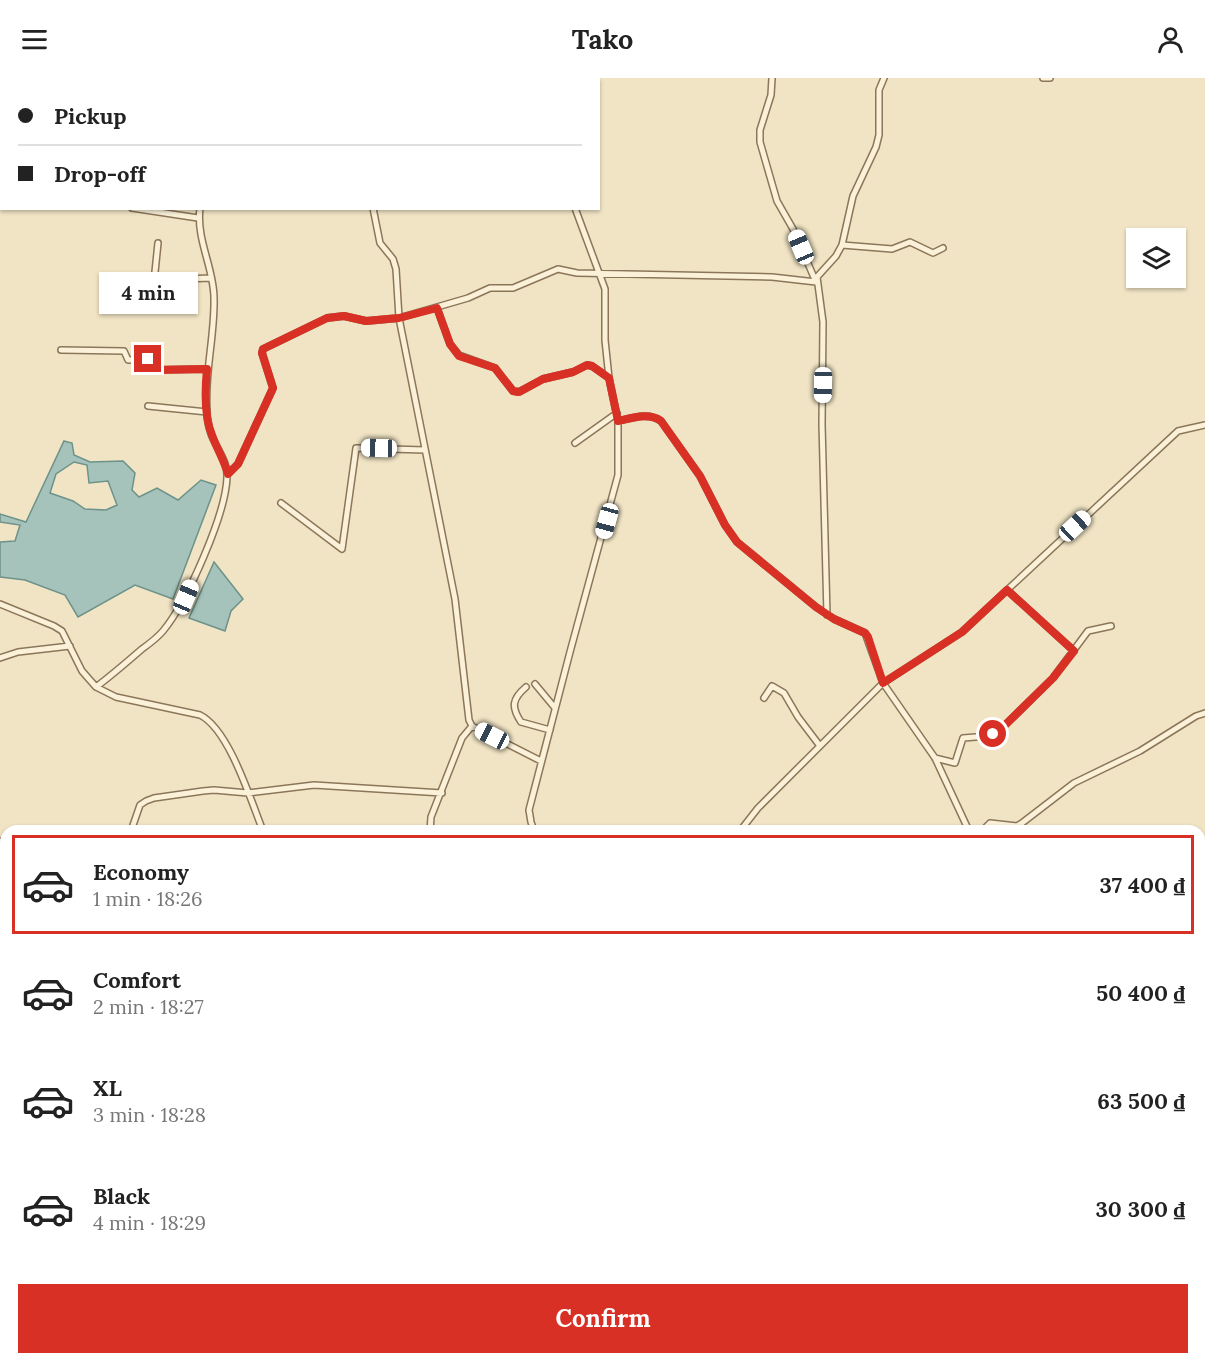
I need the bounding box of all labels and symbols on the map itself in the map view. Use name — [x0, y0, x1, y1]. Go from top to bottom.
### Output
car — [786, 227, 816, 267]
callout: 4 min — [98, 272, 198, 314]
route end — [134, 345, 161, 372]
car — [814, 367, 832, 403]
car — [361, 439, 397, 457]
car — [594, 501, 620, 541]
car — [1056, 507, 1094, 545]
car — [171, 577, 201, 617]
car — [472, 720, 512, 752]
route start — [979, 720, 1006, 747]

